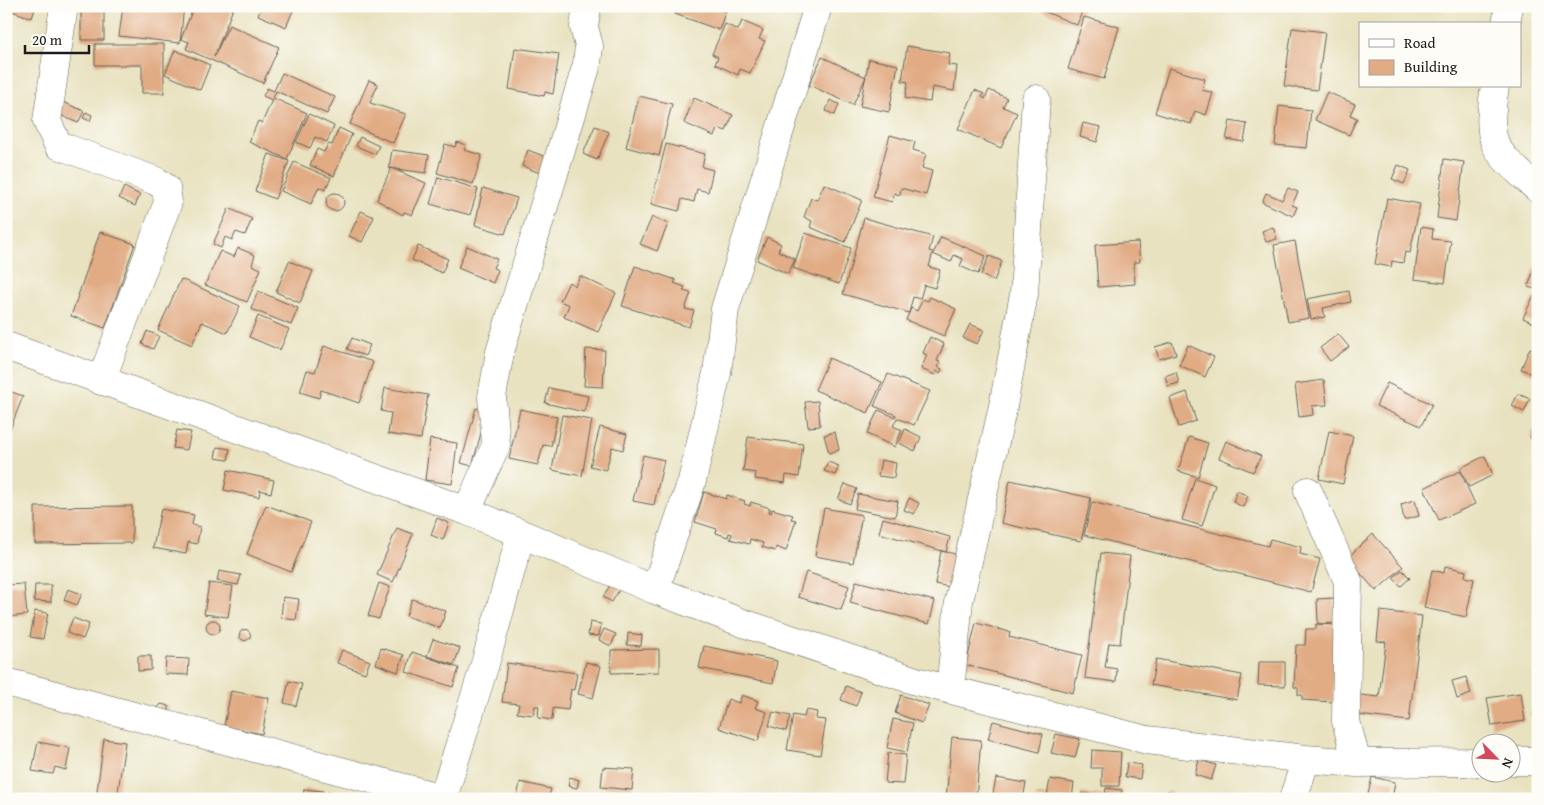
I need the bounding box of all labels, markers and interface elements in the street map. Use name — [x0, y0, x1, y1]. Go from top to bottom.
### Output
scale bar — [25, 22, 89, 54]
legend — [1359, 22, 1522, 88]
text: 20 m — [32, 29, 63, 50]
text: Road — [1404, 32, 1435, 53]
text: Building — [1404, 56, 1458, 77]
north arrow — [1472, 732, 1522, 782]
text: N — [1497, 755, 1519, 772]

